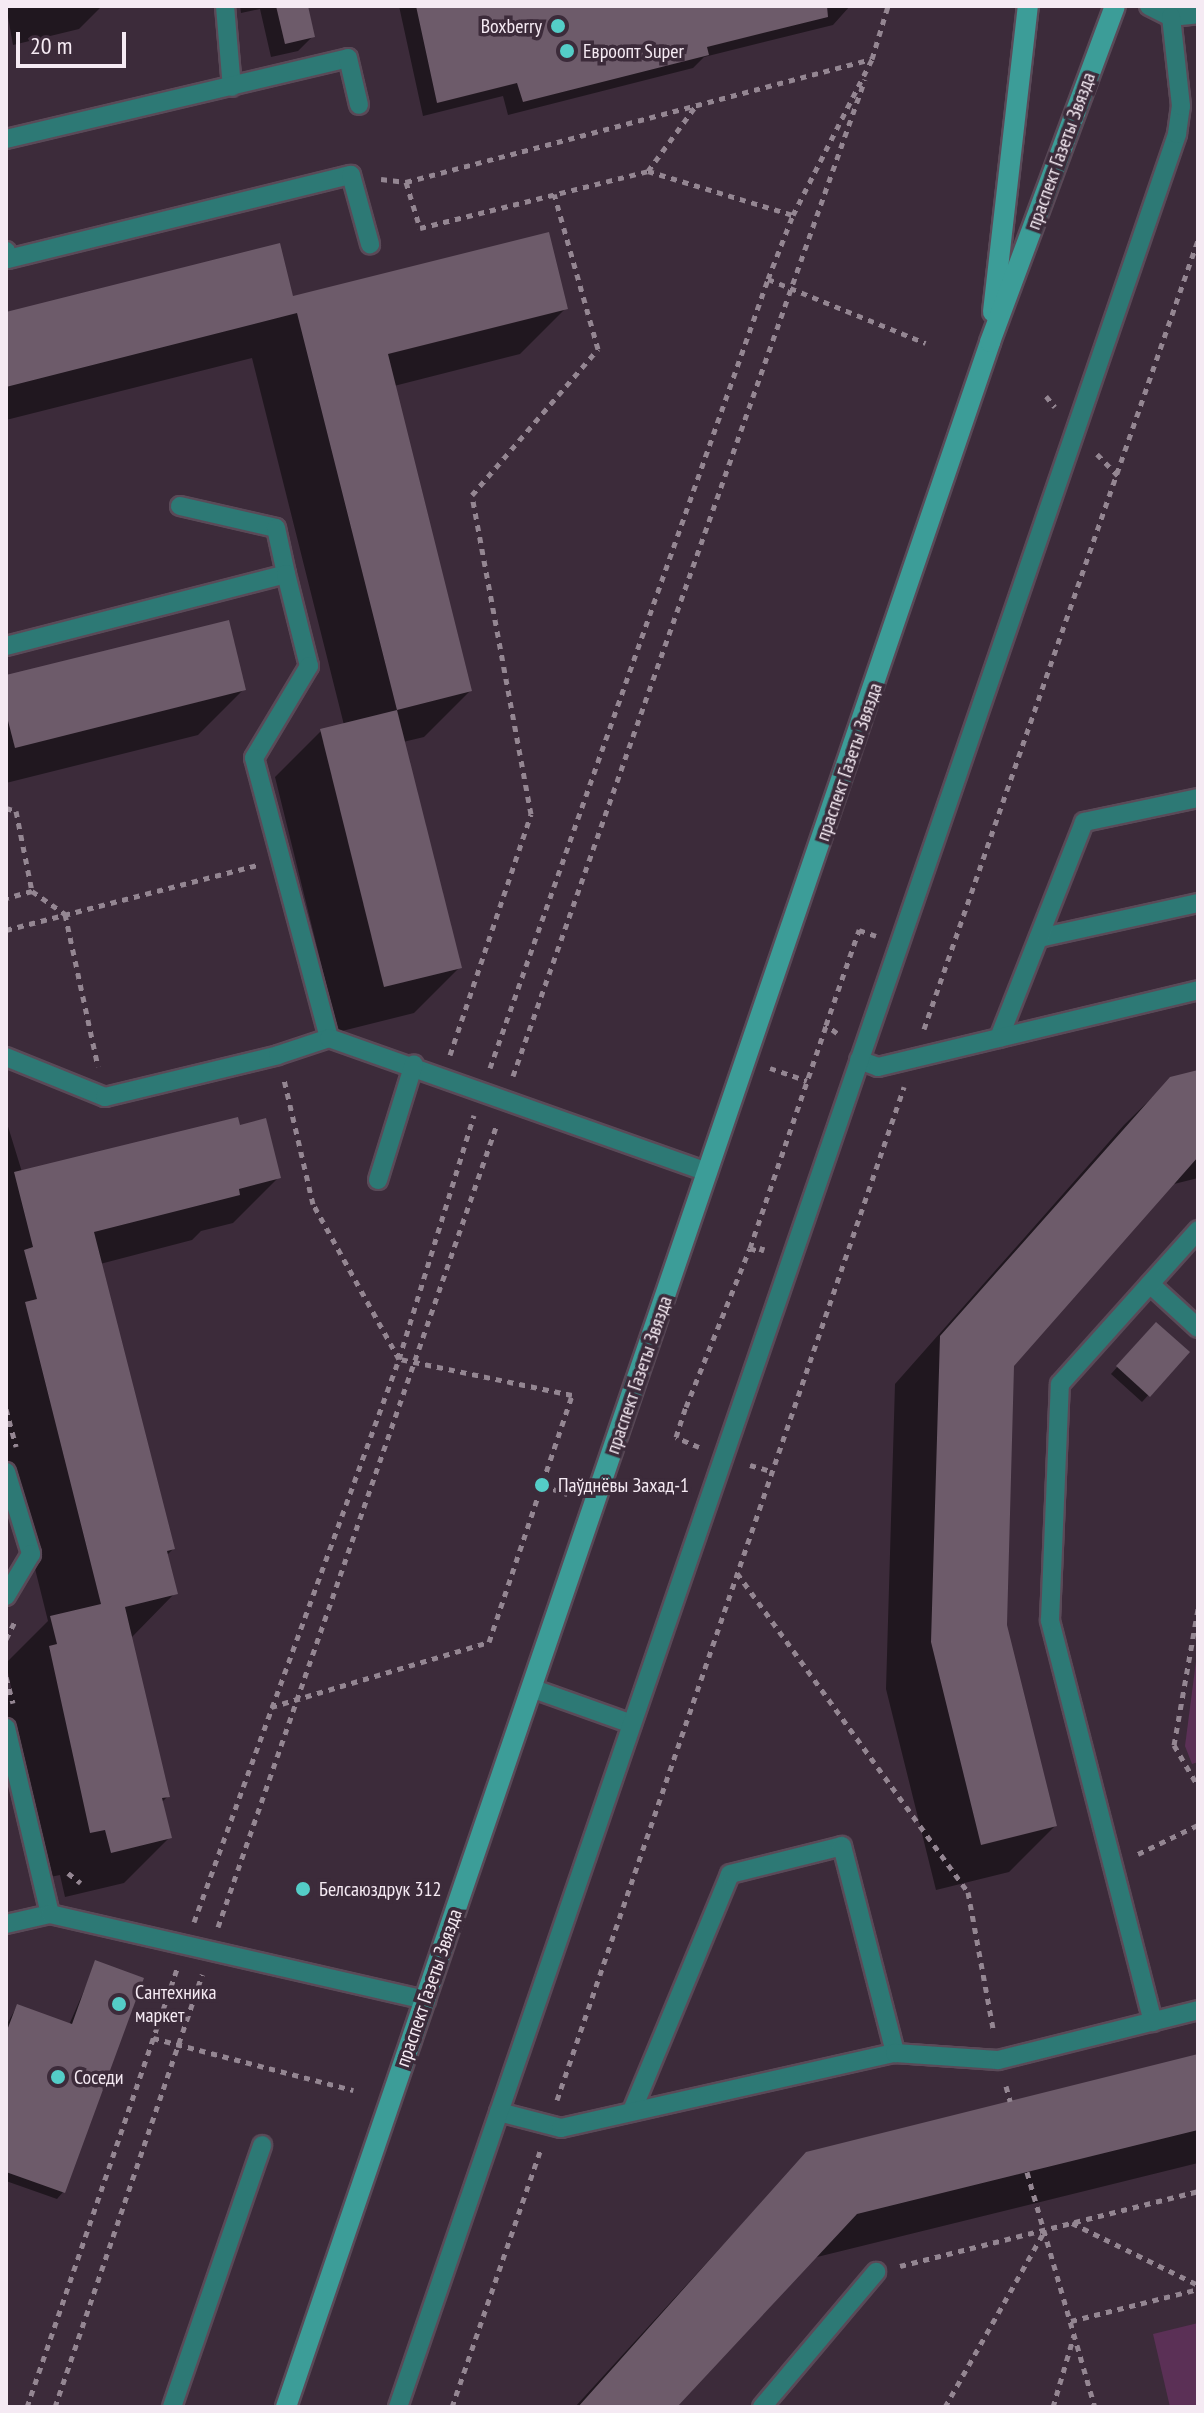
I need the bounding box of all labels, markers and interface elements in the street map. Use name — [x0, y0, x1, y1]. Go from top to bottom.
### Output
place label: Boxberry — [481, 14, 542, 38]
scale bar — [20, 16, 130, 66]
marker: Boxberry — [549, 17, 567, 35]
text: 20 m — [30, 30, 72, 61]
place label: Евроопт Super — [583, 39, 685, 63]
marker: Евроопт Super — [558, 42, 576, 60]
street label: праспект Газеты Звязда — [1021, 69, 1101, 233]
street label: праспект Газеты Звязда — [811, 680, 887, 844]
street label: праспект Газеты Звязда — [601, 1293, 677, 1457]
place label: Паўднёвы Захад-1 — [558, 1473, 689, 1497]
marker: Паўднёвы Захад-1 — [533, 1476, 551, 1494]
place label: Белсаюздрук 312 — [319, 1877, 442, 1901]
marker: Белсаюздрук 312 — [294, 1880, 312, 1898]
street label: праспект Газеты Звязда — [391, 1906, 467, 2070]
place label: Сантехника маркет — [135, 1980, 216, 2027]
marker: Сантехника маркет — [110, 1995, 128, 2013]
place label: Соседи — [74, 2065, 124, 2089]
marker: Соседи — [49, 2068, 67, 2086]

